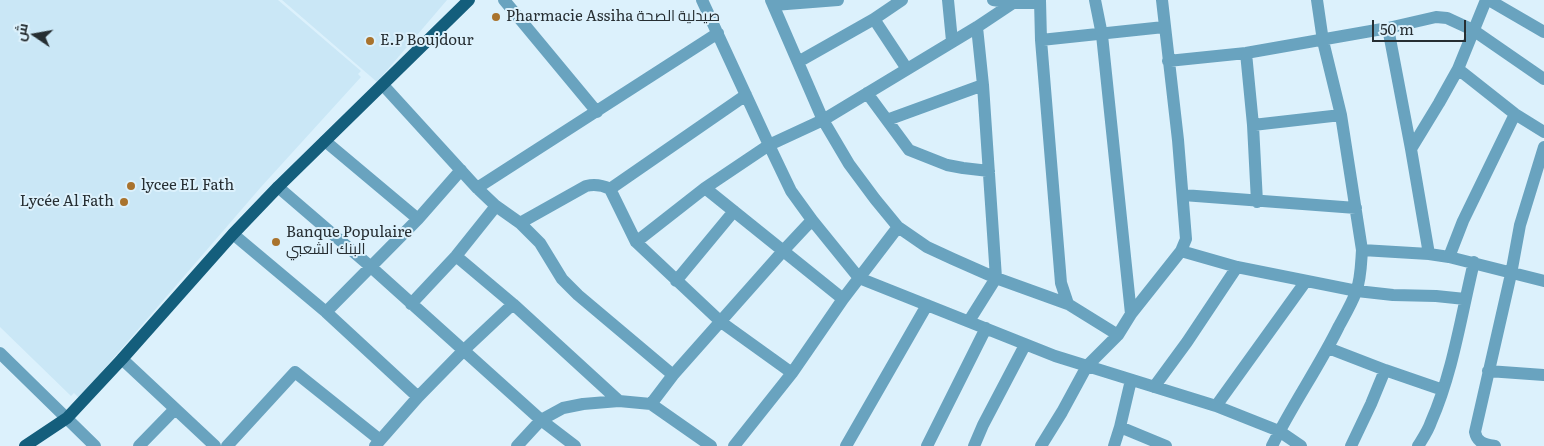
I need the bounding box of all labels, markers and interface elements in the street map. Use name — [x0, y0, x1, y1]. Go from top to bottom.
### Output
place label: Pharmacie Assiha صيدلية الصحة — [506, 8, 720, 26]
north arrow — [10, 10, 60, 60]
scale bar — [1374, 10, 1468, 42]
marker: Pharmacie Assiha صيدلية الصحة — [490, 11, 502, 23]
text: 50 m — [1380, 17, 1414, 40]
text: ش — [9, 21, 32, 43]
place label: E.P Boujdour — [380, 32, 474, 50]
marker: E.P Boujdour — [364, 35, 376, 47]
place label: lycee EL Fath — [141, 177, 234, 195]
marker: lycee EL Fath — [125, 180, 137, 192]
place label: Lycée Al Fath — [20, 193, 114, 211]
marker: Lycée Al Fath — [118, 196, 130, 208]
place label: Banque Populaire البنك الشعبي — [286, 224, 412, 259]
marker: Banque Populaire البنك الشعبي — [270, 236, 282, 248]

